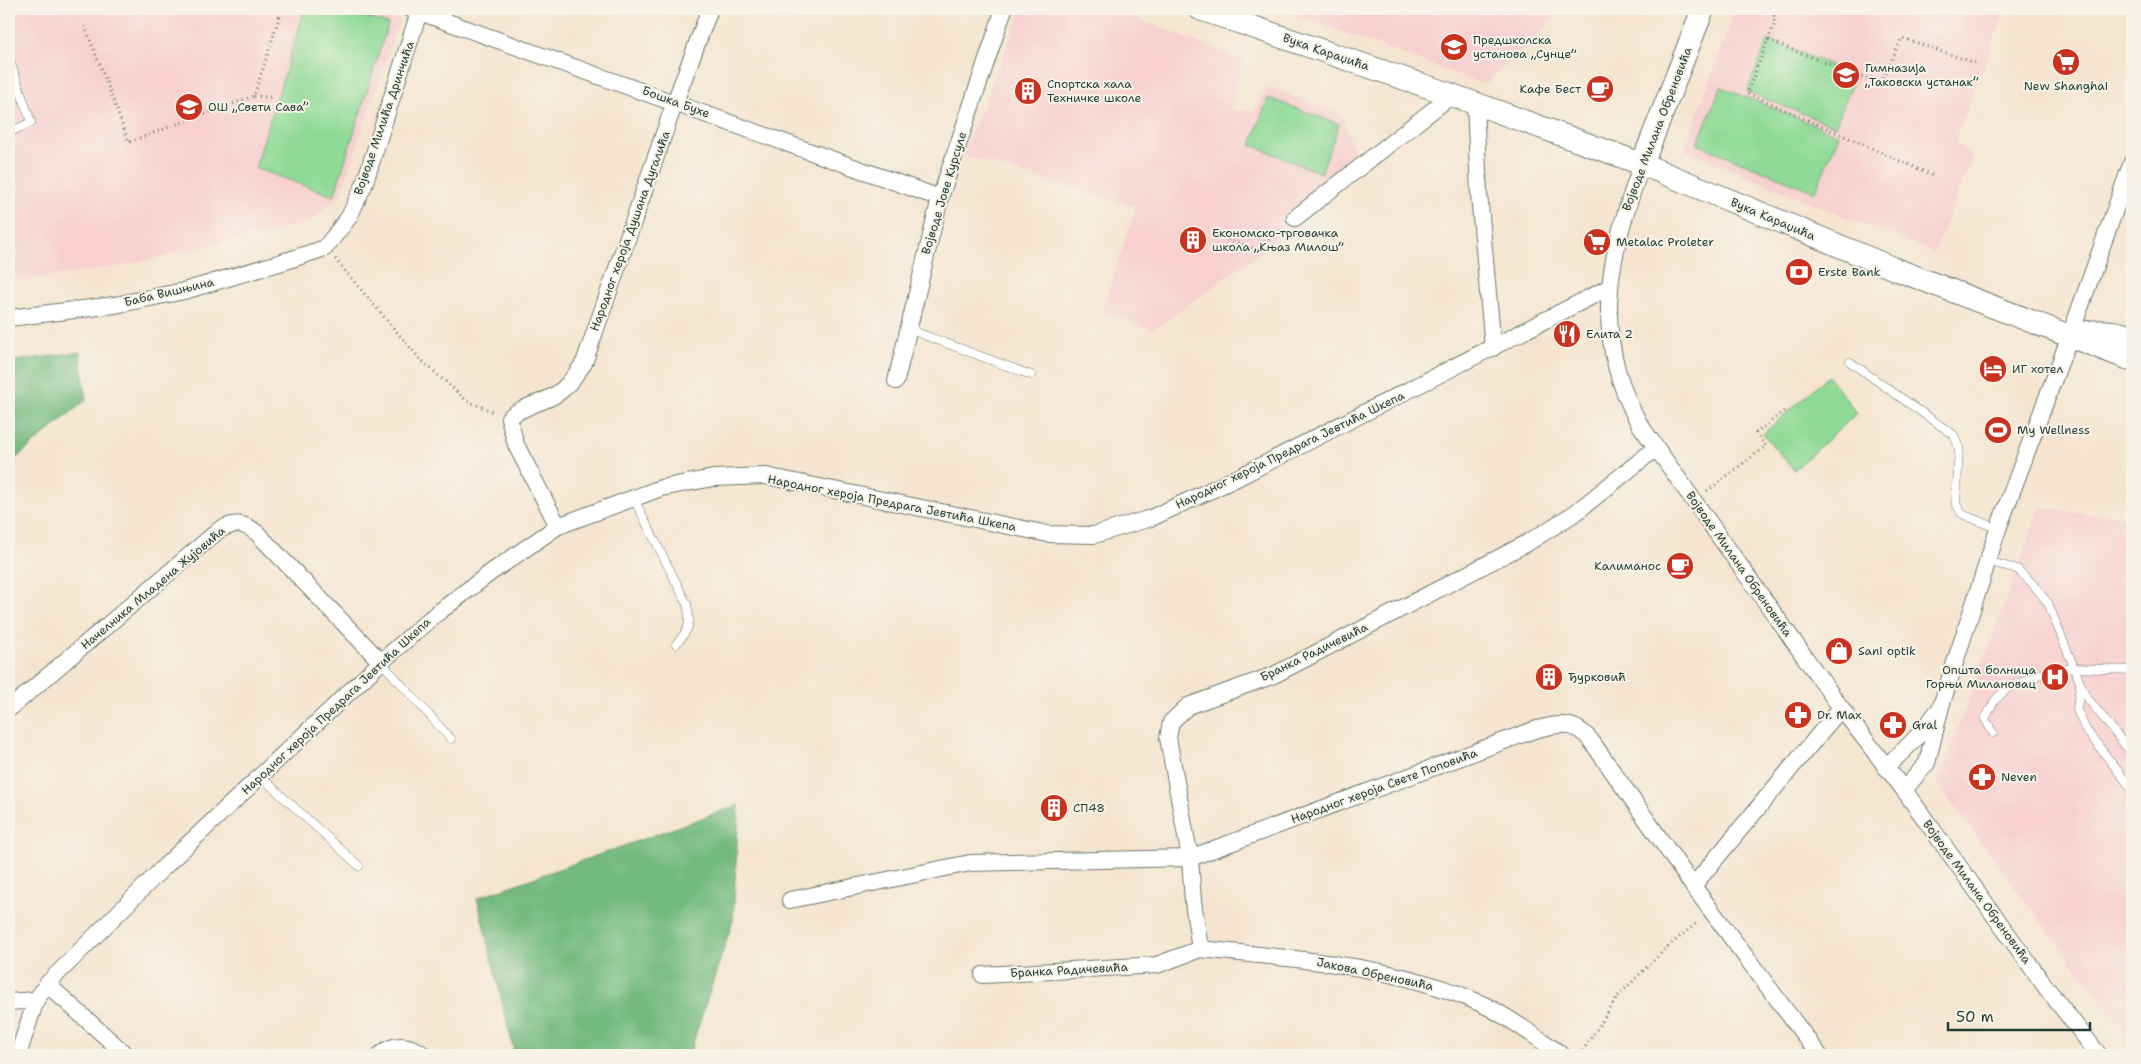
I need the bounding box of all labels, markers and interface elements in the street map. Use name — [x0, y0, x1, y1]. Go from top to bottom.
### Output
street label: Вука Караџића — [1281, 30, 1372, 74]
school or university icon: Предшколска установа „Сунце” — [1439, 32, 1469, 62]
place label: Предшколска установа „Сунце” — [1473, 32, 1576, 62]
street label: Војводе Милића Дринчића — [350, 38, 418, 197]
street label: Војводе Милана Обреновића — [1618, 44, 1696, 213]
supermarket icon: New Shanghai — [2051, 47, 2081, 77]
school or university icon: Гимназија „Таковски устанак” — [1831, 60, 1861, 90]
place label: Гимназија „Таковски устанак” — [1864, 60, 1978, 90]
cafe icon: Кафе Бест — [1585, 74, 1615, 104]
building icon: Спортска хала Техничке школе — [1013, 76, 1043, 106]
place label: Спортска хала Техничке школе — [1047, 76, 1142, 106]
place label: New Shanghai — [2024, 78, 2108, 94]
place label: Кафе Бест — [1520, 81, 1582, 97]
street label: Бошка Бухе — [640, 82, 712, 122]
school or university icon: ОШ „Свети Сава” — [174, 92, 204, 122]
place label: ОШ „Свети Сава” — [208, 99, 309, 115]
street label: Народног хероја Душана Дугалића — [586, 128, 674, 333]
street label: Војводе Јове Курсуле — [918, 129, 970, 256]
street label: Вука Караџића — [1728, 194, 1818, 244]
building icon: Економско-трговачка школа „Књаз Милош” — [1178, 225, 1208, 255]
place label: Економско-трговачка школа „Књаз Милош” — [1212, 225, 1344, 255]
supermarket icon: Metalac Proleter — [1582, 227, 1612, 257]
place label: Metalac Proleter — [1616, 234, 1714, 250]
bank icon: Erste Bank — [1784, 257, 1814, 287]
place label: Erste Bank — [1818, 264, 1880, 280]
street label: Баба Вишњина — [123, 274, 216, 310]
restaurant icon: Елита 2 — [1552, 319, 1582, 349]
place label: Елита 2 — [1586, 326, 1633, 342]
hotel icon: ИГ хотел — [1978, 354, 2008, 384]
place label: ИГ хотел — [2012, 361, 2063, 377]
street label: Народног хероја Предрага Јевтића Шкепа — [1173, 387, 1408, 513]
sports icon: My Wellness — [1983, 415, 2013, 445]
place label: My Wellness — [2017, 422, 2090, 438]
street label: Народног хероја Предрага Јевтића Шкепа — [766, 471, 1018, 535]
street label: Војводе Милана Обреновића — [1682, 488, 1796, 640]
street label: Начелника Младена Жујовића — [77, 522, 229, 653]
cafe icon: Калиманос — [1665, 551, 1695, 581]
place label: Калиманос — [1594, 558, 1661, 574]
street label: Народног хероја Предрага Јевтића Шкепа — [238, 614, 434, 798]
street label: Бранка Радичевића — [1257, 619, 1371, 685]
shop icon: Sani optik — [1824, 636, 1854, 666]
place label: Sani optik — [1858, 643, 1916, 659]
building icon: Ђурковић — [1534, 662, 1564, 692]
place label: Општа болница Горњи Милановац — [1926, 662, 2037, 692]
hospital icon: Општа болница Горњи Милановац — [2040, 662, 2070, 692]
place label: Ђурковић — [1568, 669, 1626, 685]
pharmacy icon: Dr. Max — [1783, 700, 1813, 730]
place label: Dr. Max — [1817, 707, 1861, 723]
pharmacy icon: Gral — [1878, 710, 1908, 740]
place label: Gral — [1912, 717, 1937, 733]
street label: Народног хероја Свете Поповића — [1289, 745, 1480, 827]
pharmacy icon: Neven — [1967, 762, 1997, 792]
place label: Neven — [2001, 769, 2037, 785]
building icon: СП48 — [1039, 793, 1069, 823]
place label: СП48 — [1073, 800, 1105, 816]
street label: Војводе Милана Обреновића — [1919, 817, 2035, 968]
street label: Јакова Обреновића — [1315, 954, 1435, 994]
street label: Бранка Радичевића — [1010, 959, 1129, 981]
scale bar — [1948, 999, 2091, 1031]
text: 50 m — [1956, 1007, 1994, 1027]

